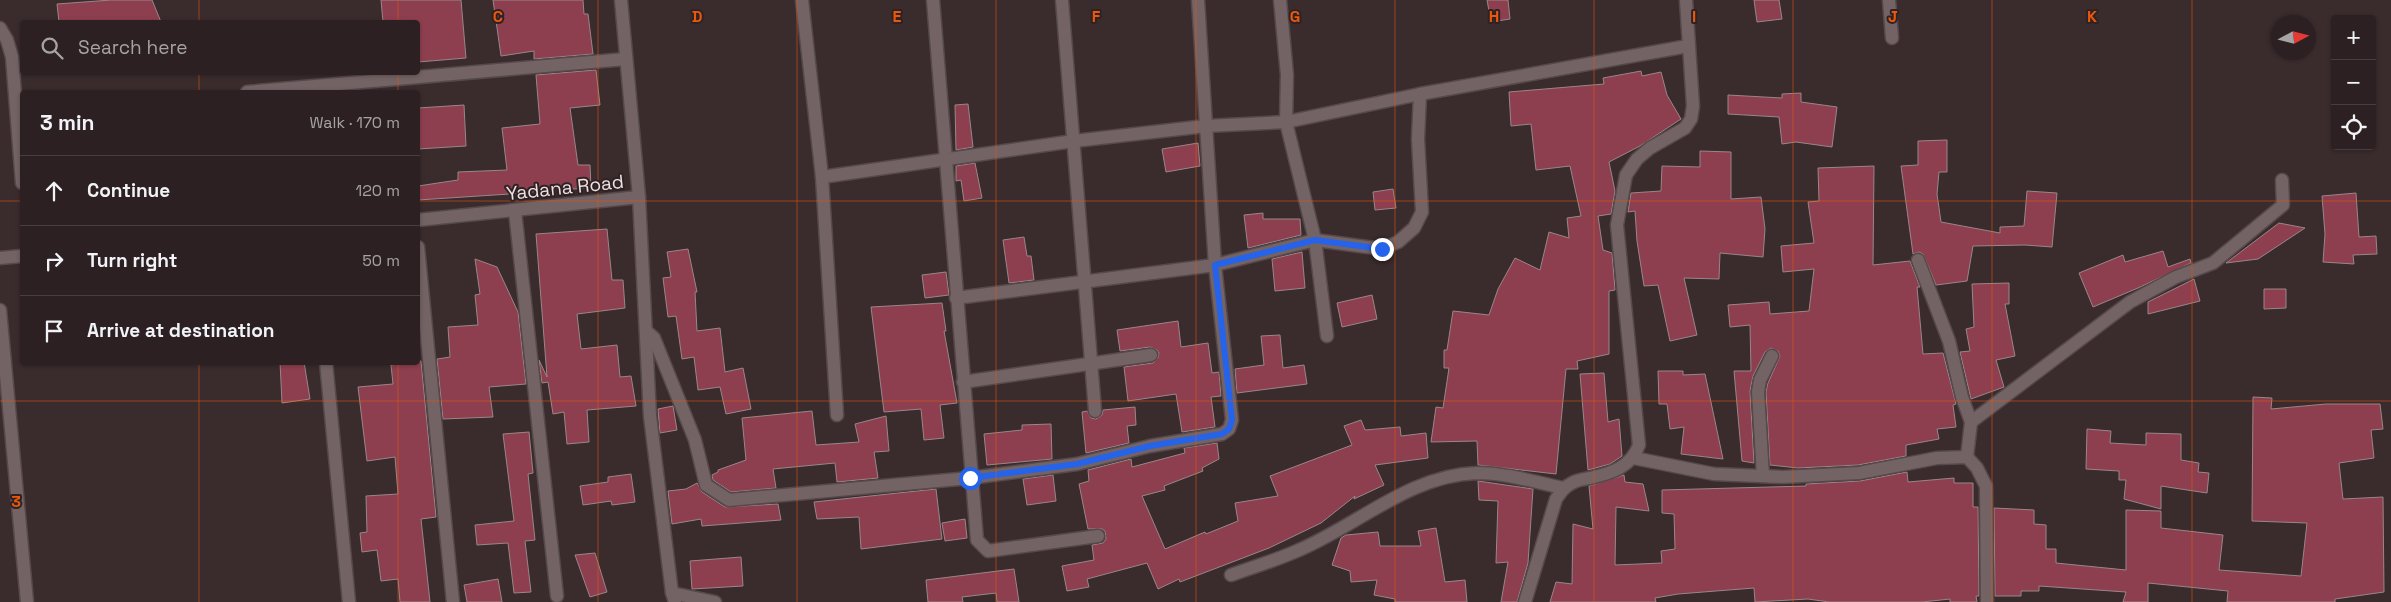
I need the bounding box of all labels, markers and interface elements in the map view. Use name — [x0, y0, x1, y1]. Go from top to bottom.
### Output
text: C — [493, 6, 503, 27]
text: D — [692, 6, 702, 27]
text: E — [893, 6, 902, 27]
text: F — [1092, 6, 1101, 27]
text: G — [1290, 6, 1300, 27]
text: H — [1489, 6, 1499, 27]
text: I — [1692, 6, 1696, 27]
text: J — [1888, 6, 1898, 27]
text: K — [2087, 6, 2097, 27]
north arrow — [2271, 15, 2316, 60]
map controls — [2331, 15, 2376, 150]
button: + — [2331, 15, 2376, 60]
search box — [20, 20, 420, 75]
icon: search — [38, 34, 66, 62]
text: Search here — [78, 35, 188, 60]
button: − — [2331, 60, 2376, 105]
button: locate — [2331, 105, 2376, 150]
text: 3 min — [40, 109, 95, 136]
text: Walk · 170 m — [310, 112, 400, 133]
street label: Yadana Road — [505, 169, 625, 206]
icon: ahead — [40, 177, 68, 205]
text: Continue — [87, 178, 170, 203]
text: 120 m — [356, 180, 400, 201]
route end — [1371, 238, 1394, 261]
icon: right — [40, 247, 68, 275]
text: Turn right — [87, 248, 177, 273]
text: 50 m — [362, 250, 400, 271]
icon: arrive — [40, 317, 68, 345]
text: Arrive at destination — [87, 318, 275, 343]
route start — [959, 467, 982, 490]
text: 3 — [11, 491, 21, 512]

